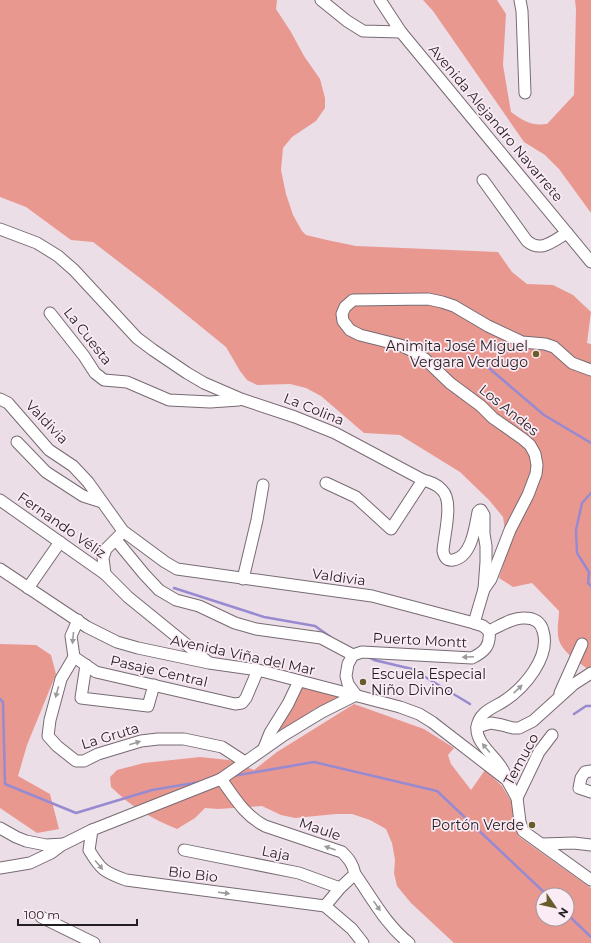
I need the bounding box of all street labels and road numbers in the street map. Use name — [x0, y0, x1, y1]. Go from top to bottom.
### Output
street label: Avenida Alejandro Navarrete — [425, 41, 567, 205]
street label: La Cuesta — [60, 304, 116, 368]
street label: Los Andes — [475, 380, 543, 440]
street label: La Colina — [281, 389, 347, 429]
street label: Valdivia — [22, 396, 72, 448]
street label: Fernando Véliz — [14, 488, 110, 562]
street label: Valdivia — [311, 564, 367, 590]
street label: Puerto Montt — [372, 629, 468, 651]
street label: Avenida Viña del Mar — [169, 631, 317, 679]
street label: Pasaje Central — [109, 651, 209, 691]
street label: La Gruta — [79, 719, 141, 753]
street label: Temuco — [499, 730, 543, 788]
street label: Maule — [297, 813, 343, 845]
street label: Laja — [260, 841, 292, 865]
street label: Bio Bio — [167, 862, 219, 886]

